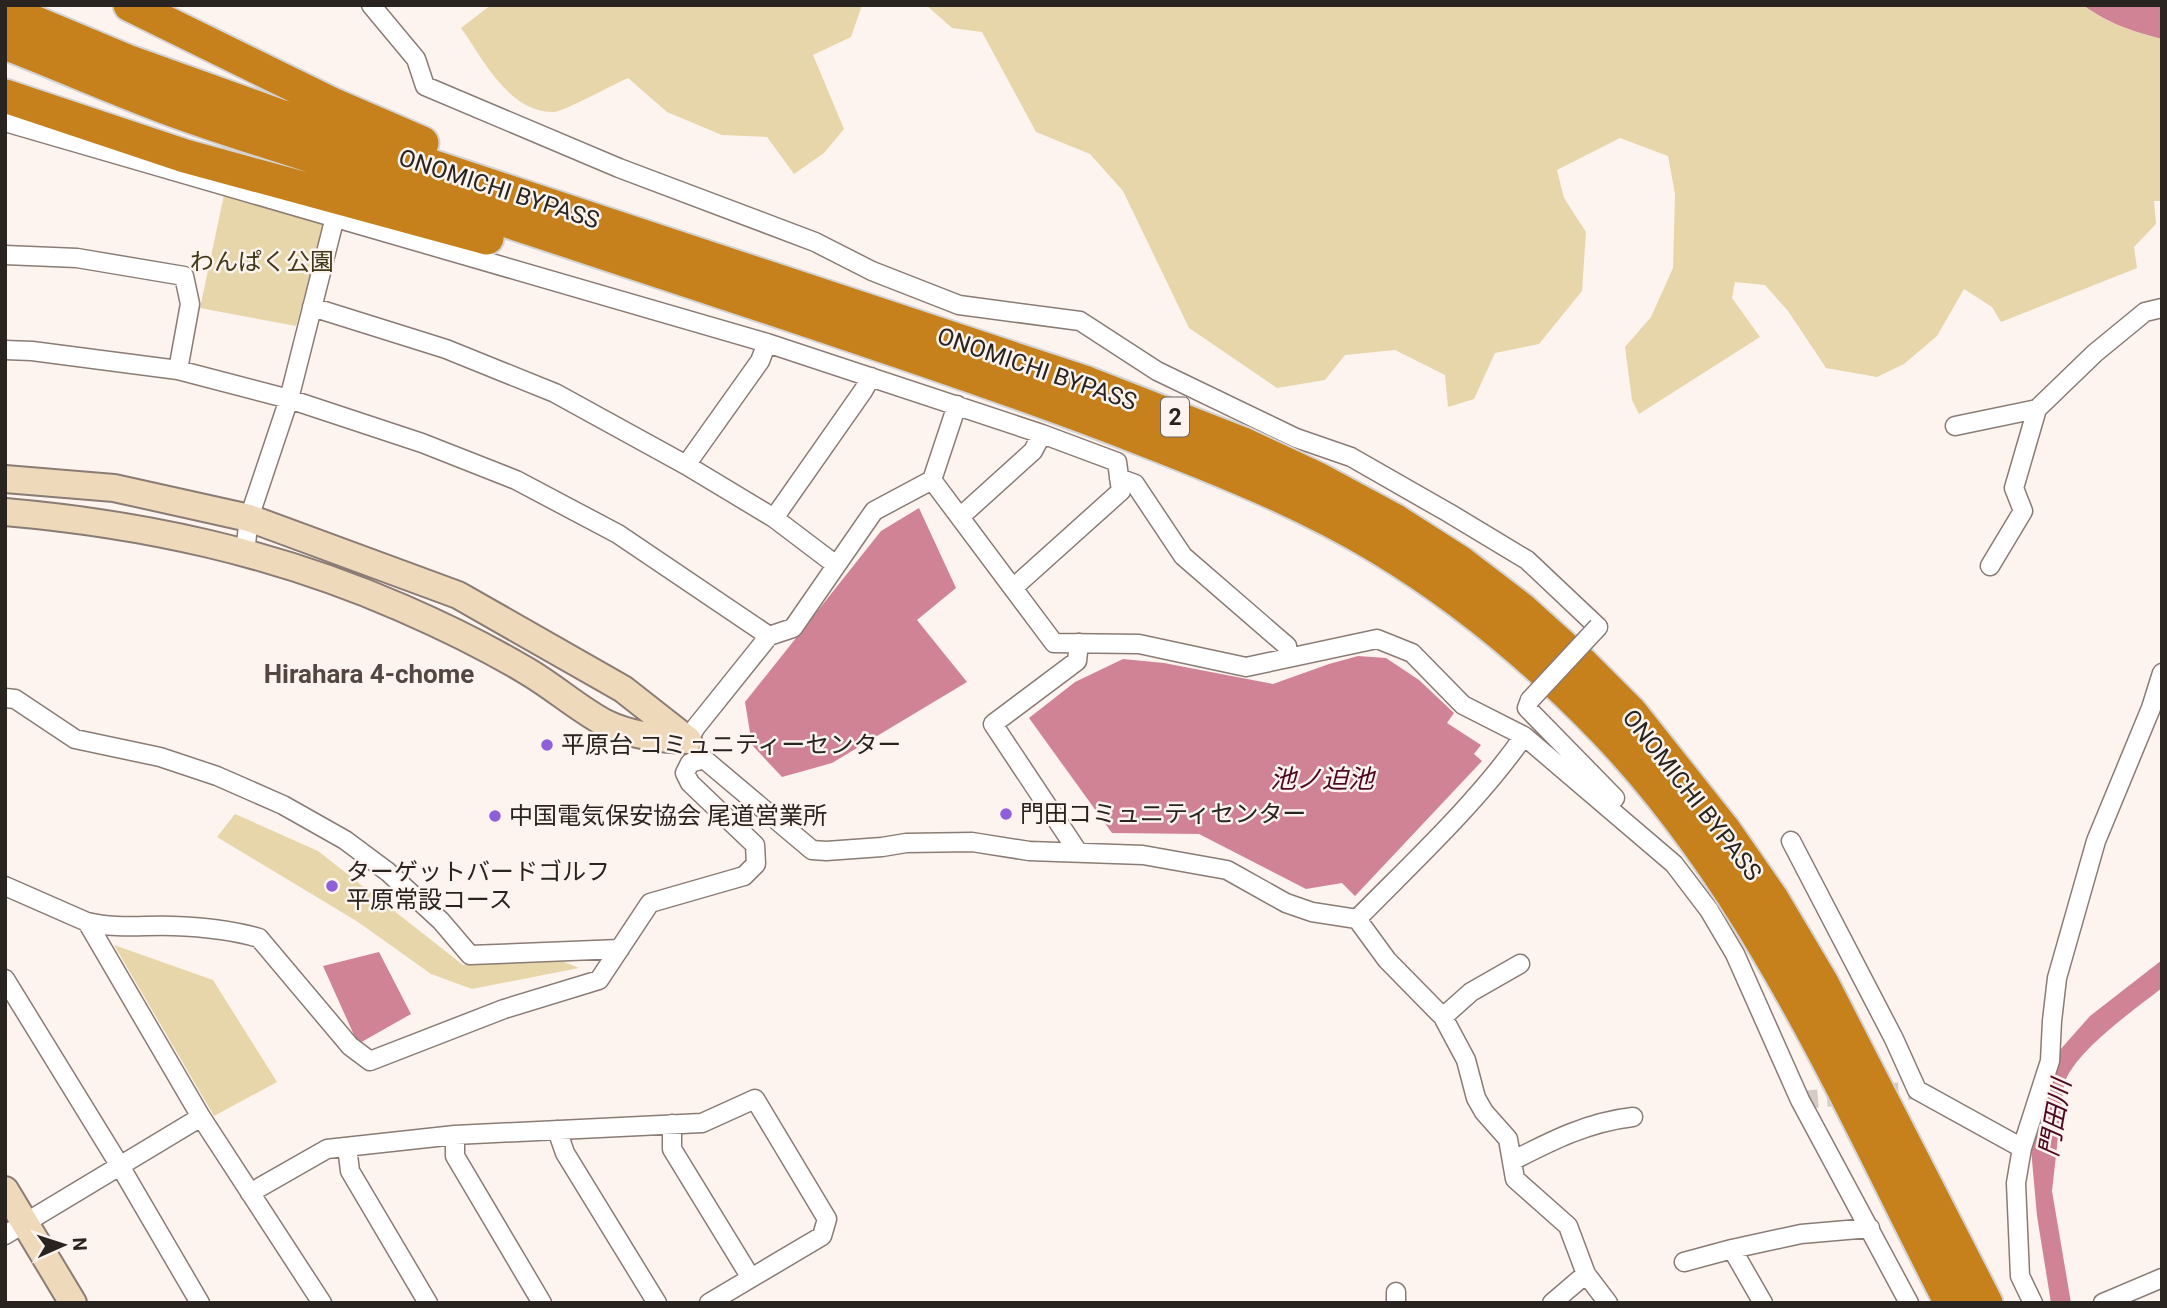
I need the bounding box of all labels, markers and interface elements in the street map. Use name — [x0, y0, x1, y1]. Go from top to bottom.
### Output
street label: ONOMICHI BYPASS — [395, 143, 603, 235]
park label: わんぱく公園 — [190, 248, 334, 276]
street label: ONOMICHI BYPASS — [934, 322, 1140, 416]
road number: 2 — [1161, 398, 1189, 436]
district label: Hirahara 4-chome — [264, 659, 474, 689]
street label: ONOMICHI BYPASS — [1617, 704, 1767, 886]
place label: 平原台 コミュニティーセンター — [561, 731, 902, 759]
marker: 平原台 コミュニティーセンター — [539, 737, 555, 753]
water label: 池ノ迫池 — [1270, 764, 1377, 794]
place label: 門田コミュニティセンター — [1020, 800, 1307, 828]
place label: 中国電気保安協会 尾道営業所 — [509, 802, 827, 830]
marker: 門田コミュニティセンター — [998, 806, 1014, 822]
marker: 中国電気保安協会 尾道営業所 — [487, 808, 503, 824]
place label: ターゲットバードゴルフ 平原常設コース — [346, 858, 610, 914]
marker: ターゲットバードゴルフ 平原常設コース — [324, 878, 340, 894]
water label: 門田川 — [2033, 1074, 2077, 1159]
north arrow — [28, 1210, 98, 1280]
text: N — [68, 1237, 91, 1251]

